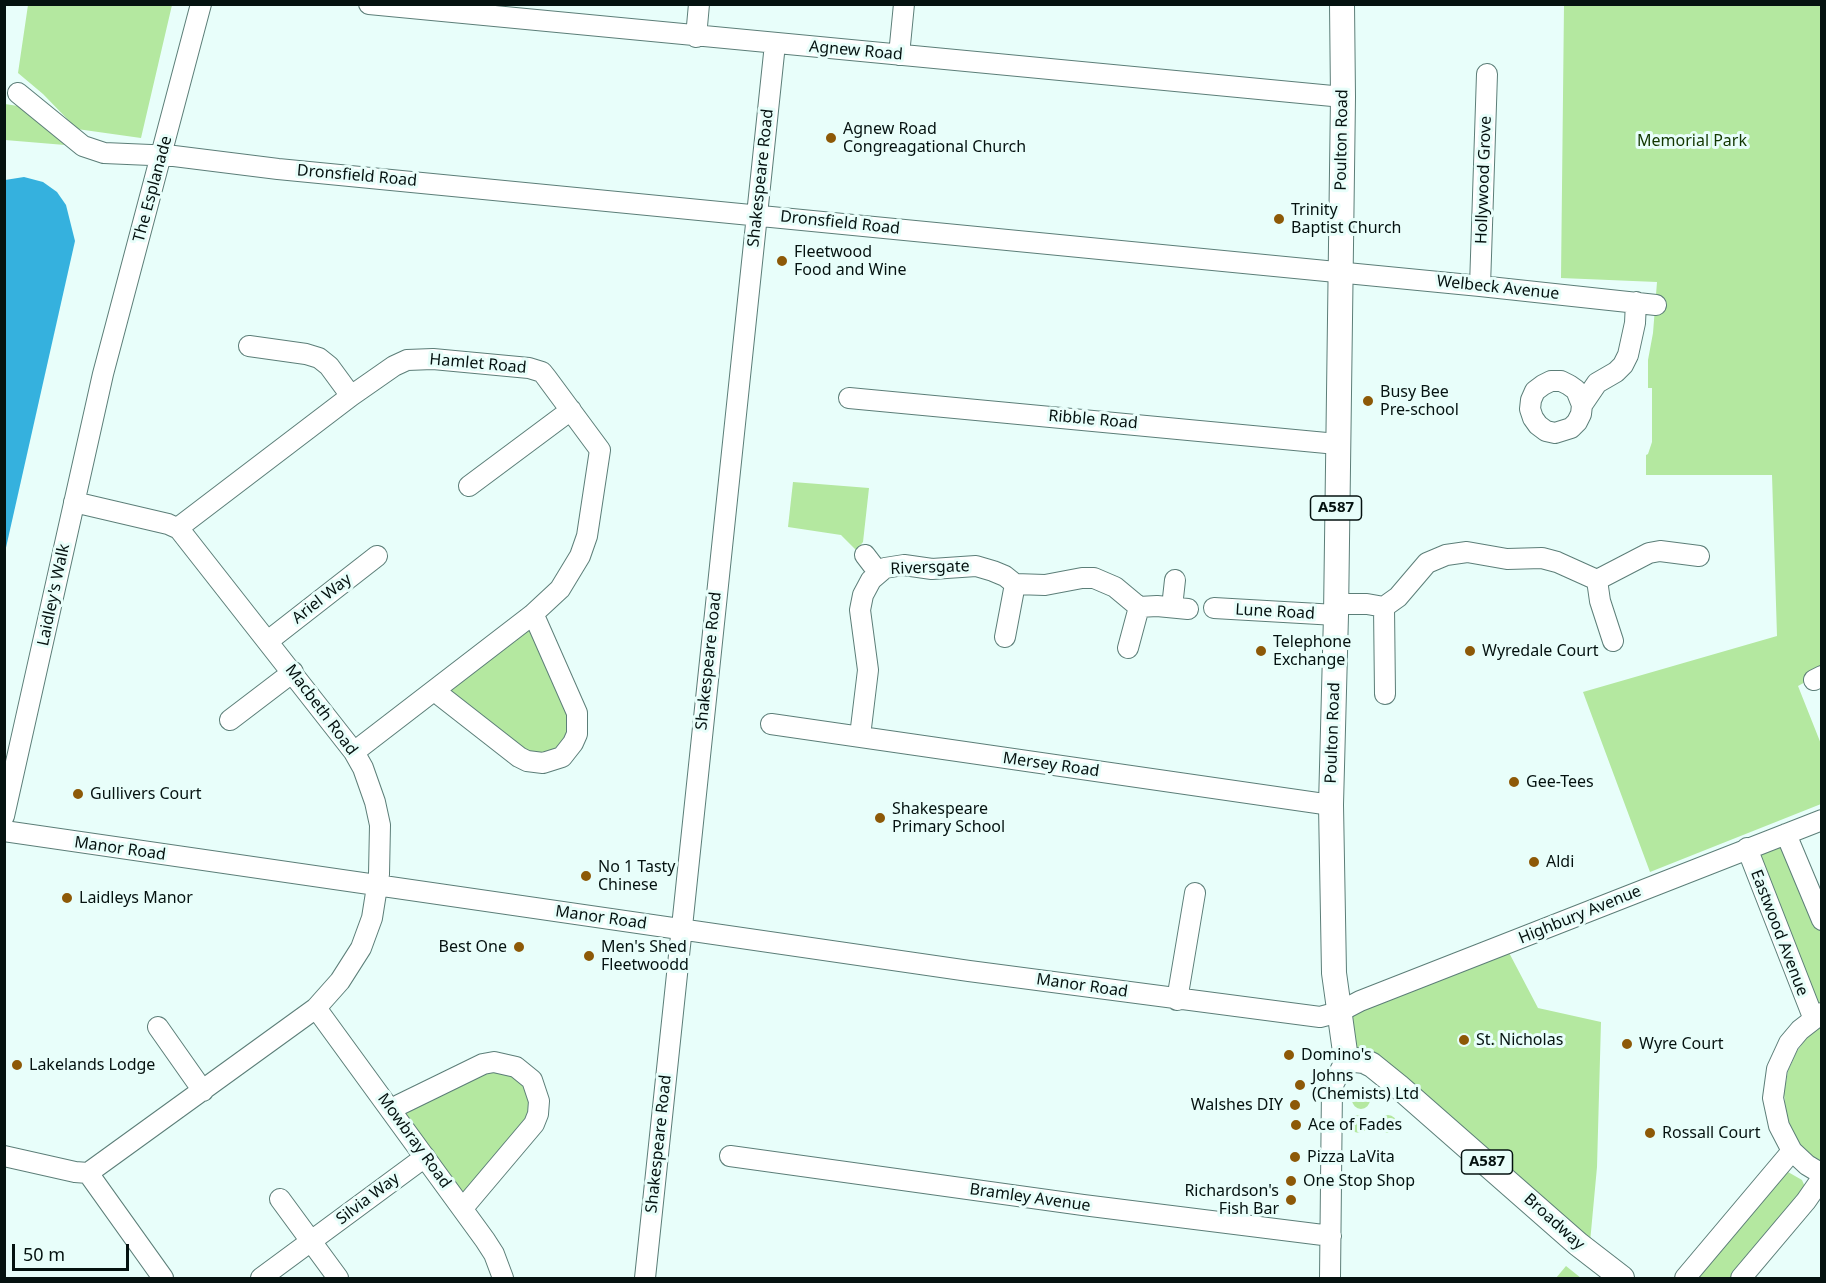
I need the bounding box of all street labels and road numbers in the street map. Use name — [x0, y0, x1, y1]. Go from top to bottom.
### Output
street label: Agnew Road — [808, 37, 904, 65]
street label: Poulton Road — [1332, 89, 1352, 191]
street label: Shakespeare Road — [744, 108, 778, 248]
street label: Hollywood Grove — [1472, 116, 1496, 244]
street label: The Esplanade — [130, 134, 176, 244]
street label: Dronsfield Road — [296, 161, 418, 191]
street label: Dronsfield Road — [779, 207, 901, 239]
street label: Welbeck Avenue — [1436, 272, 1560, 304]
street label: Hamlet Road — [429, 350, 527, 378]
street label: Ribble Road — [1048, 407, 1138, 433]
road number: A587 — [1310, 496, 1362, 520]
street label: Laidley's Walk — [34, 542, 74, 648]
street label: Riversgate — [890, 557, 970, 579]
street label: Ariel Way — [289, 570, 355, 628]
street label: Shakespeare Road — [692, 591, 726, 731]
street label: Lune Road — [1235, 600, 1315, 624]
street label: Macbeth Road — [281, 661, 361, 759]
street label: Poulton Road — [1322, 682, 1344, 784]
street label: Mersey Road — [1001, 749, 1101, 781]
street label: Manor Road — [73, 833, 167, 865]
street label: Eastwood Avenue — [1746, 867, 1812, 999]
street label: Highbury Avenue — [1516, 882, 1644, 948]
street label: Manor Road — [554, 902, 648, 934]
street label: Manor Road — [1035, 970, 1129, 1002]
street label: Shakespeare Road — [642, 1074, 676, 1214]
street label: Mowbray Road — [373, 1090, 455, 1192]
road number: A587 — [1462, 1150, 1512, 1174]
street label: Silvia Way — [333, 1169, 403, 1229]
street label: Bramley Avenue — [968, 1180, 1092, 1216]
street label: Broadway — [1520, 1190, 1588, 1254]

